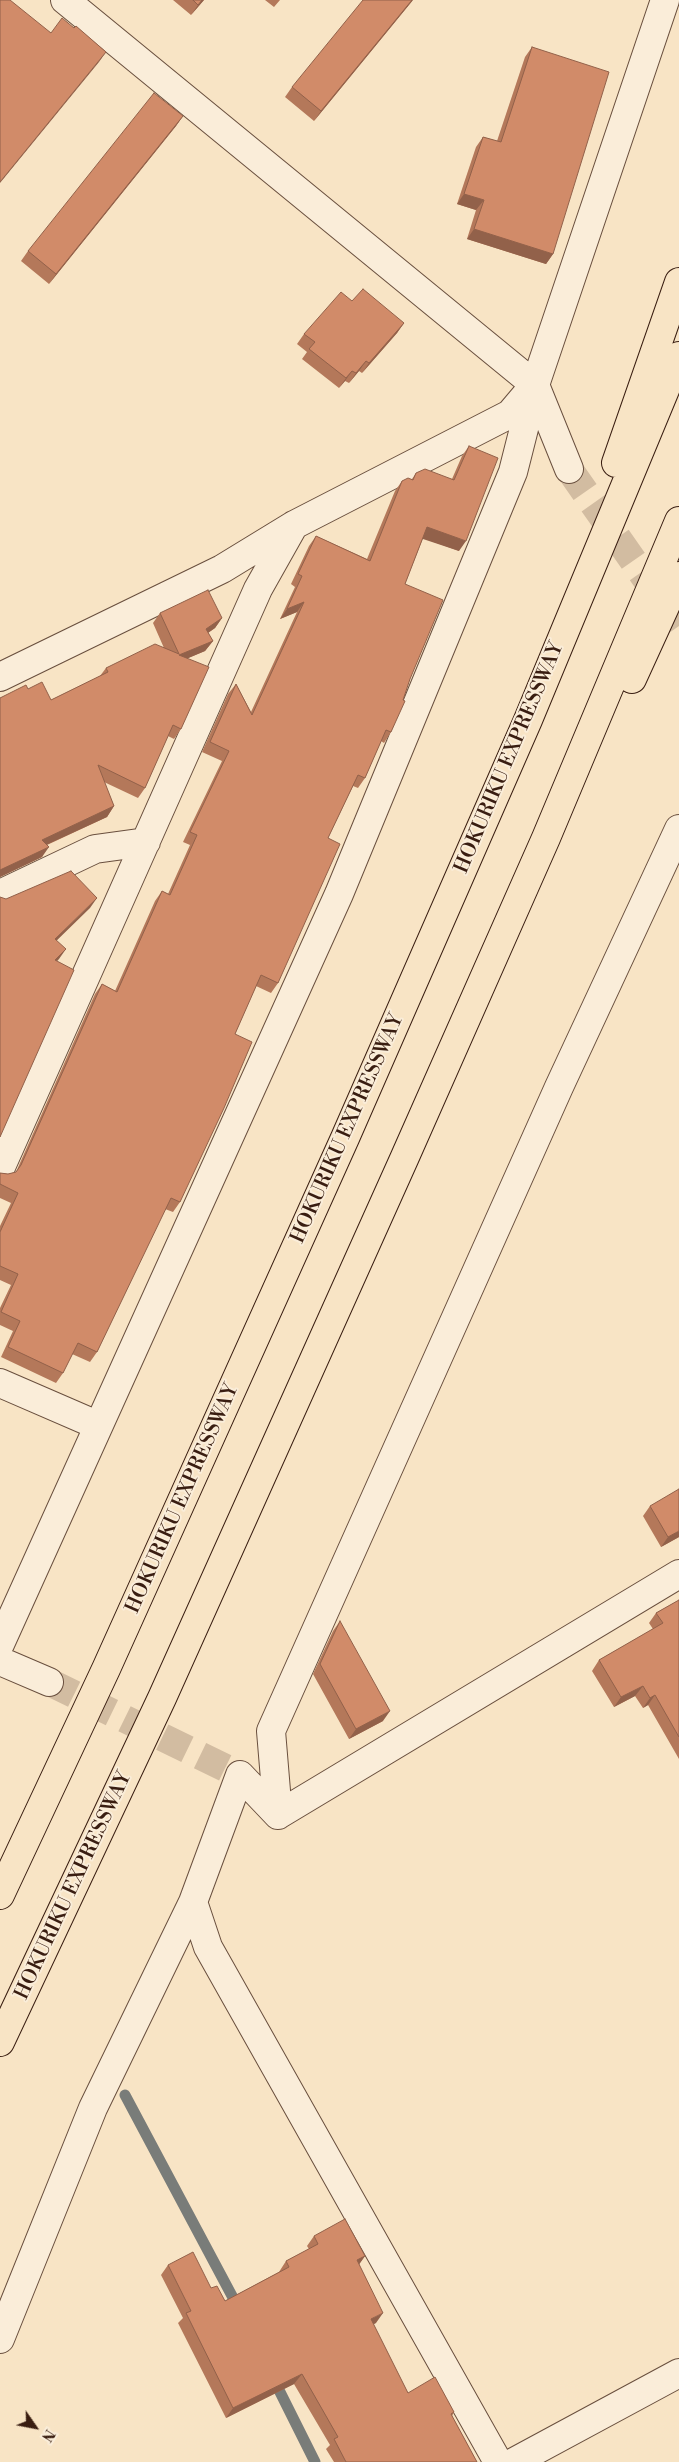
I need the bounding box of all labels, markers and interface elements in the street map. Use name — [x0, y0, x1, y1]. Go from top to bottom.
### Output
street label: HOKURIKU EXPRESSWAY — [450, 639, 570, 877]
street label: HOKURIKU EXPRESSWAY — [286, 1010, 410, 1248]
street label: HOKURIKU EXPRESSWAY — [121, 1380, 245, 1618]
street label: HOKURIKU EXPRESSWAY — [11, 1768, 137, 2004]
north arrow — [10, 2402, 60, 2452]
text: N — [37, 2426, 58, 2445]

